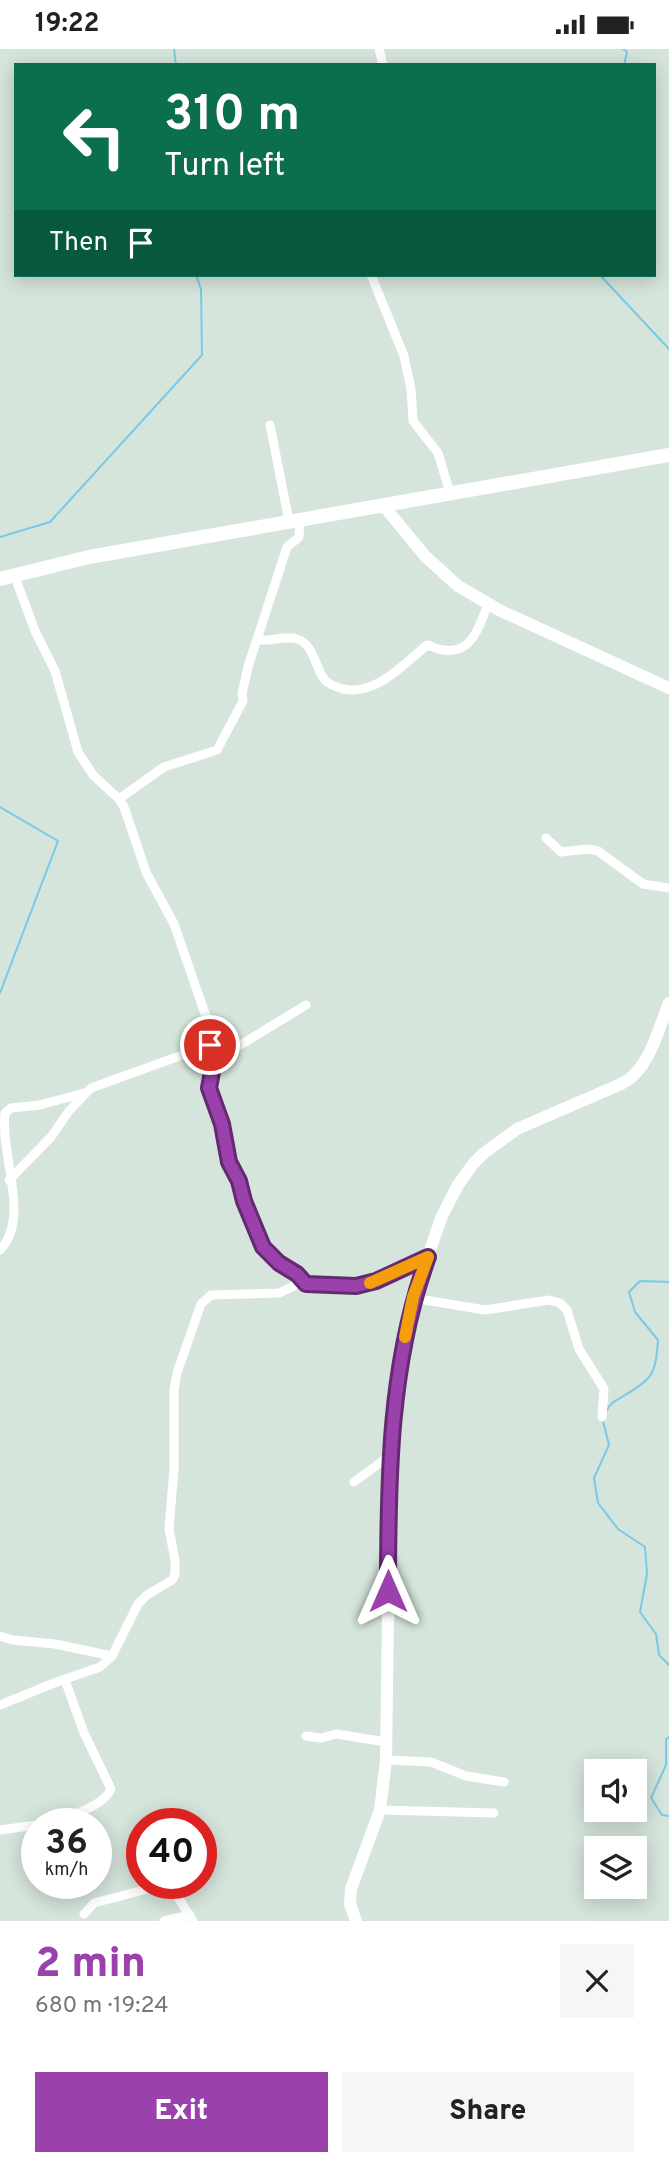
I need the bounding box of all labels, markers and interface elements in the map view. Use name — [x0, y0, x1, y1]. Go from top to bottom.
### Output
text: 19:22 — [35, 8, 100, 41]
text: 310 m — [164, 86, 300, 148]
icon: left — [49, 91, 140, 182]
text: Turn left — [164, 147, 285, 187]
icon: arrive — [122, 224, 160, 262]
text: Then — [49, 227, 108, 260]
pin — [180, 1015, 240, 1075]
icon: arrive — [191, 1026, 229, 1064]
position arrow — [351, 1554, 425, 1628]
map controls — [584, 1759, 647, 1899]
button: sound — [584, 1759, 647, 1822]
speed limit sign: 40 — [126, 1808, 217, 1899]
text: 36 — [45, 1822, 88, 1866]
button: layers — [584, 1836, 647, 1899]
text: km/h — [45, 1859, 88, 1882]
text: 2 min — [35, 1939, 146, 1992]
button: close — [560, 1944, 634, 2018]
text: 680 m · 19:24 — [35, 1992, 169, 2021]
button: Exit — [35, 2072, 328, 2152]
button: Share — [342, 2072, 634, 2152]

